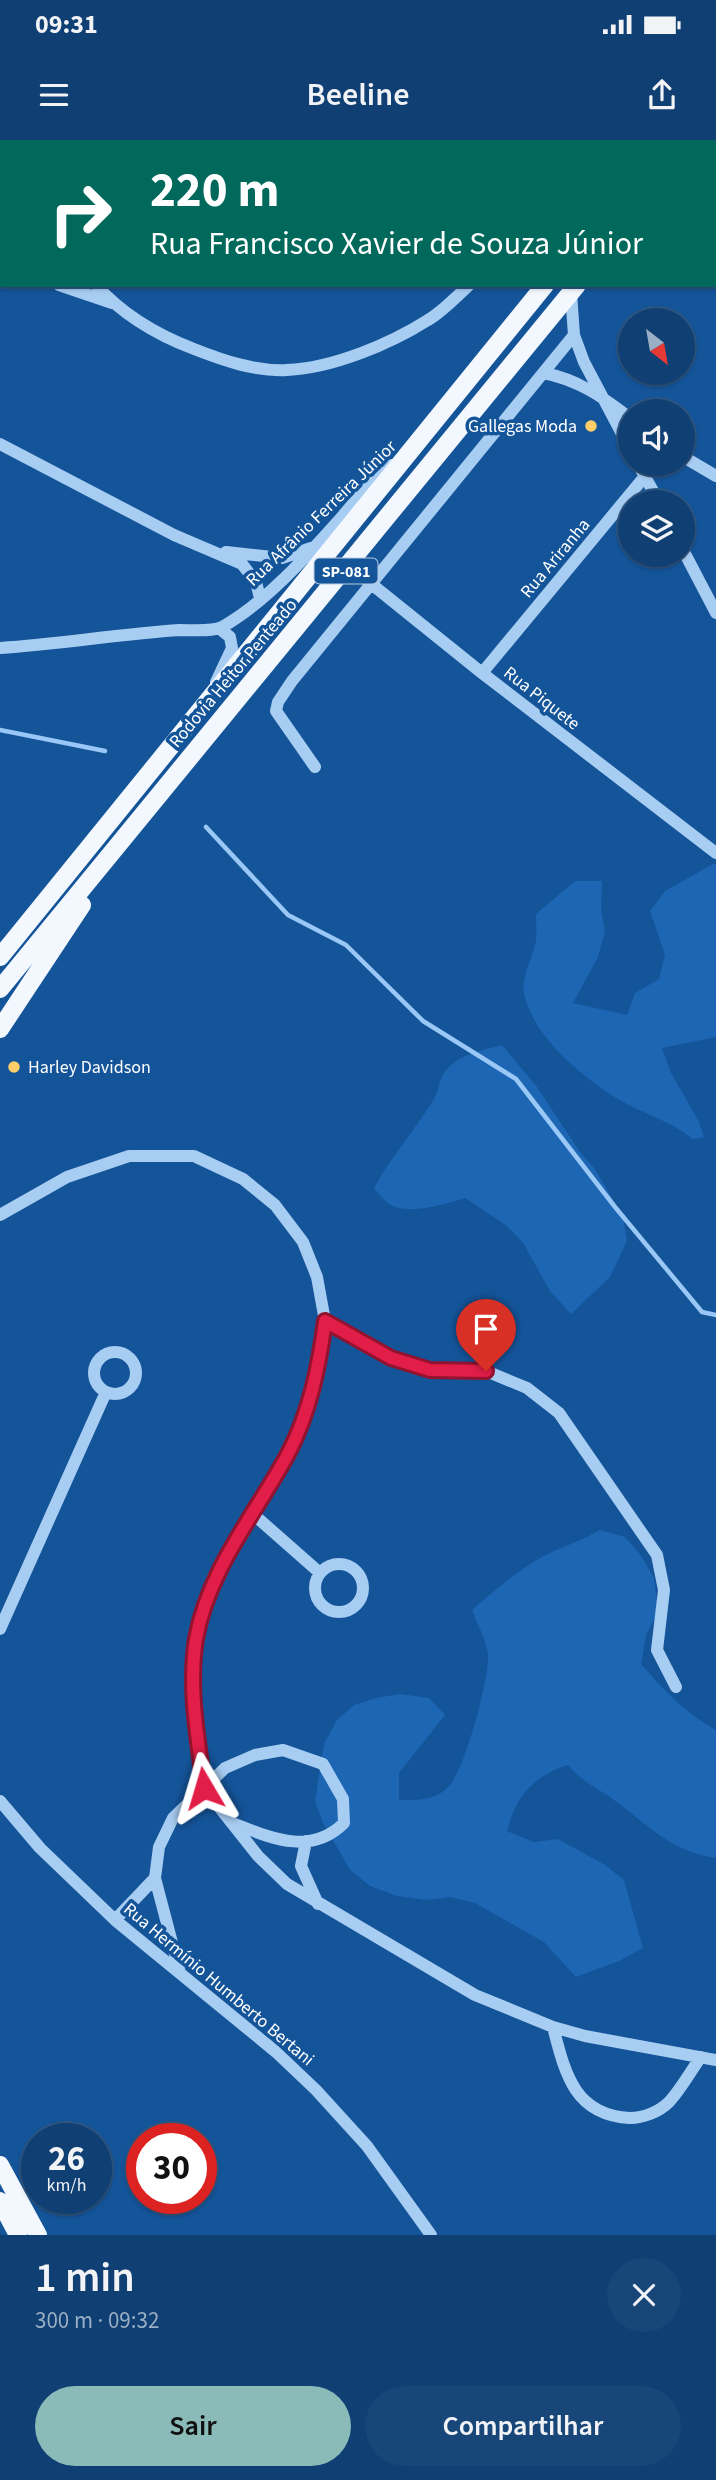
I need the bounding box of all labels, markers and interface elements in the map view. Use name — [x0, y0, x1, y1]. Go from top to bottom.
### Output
text: 09:31 — [35, 6, 98, 43]
text: Beeline — [307, 72, 409, 118]
icon: menu — [35, 76, 73, 114]
icon: share — [643, 76, 681, 114]
text: 220 m — [150, 156, 279, 226]
icon: right — [35, 168, 126, 259]
text: Rua Francisco Xavier de Souza Júnior — [150, 221, 643, 267]
north arrow — [618, 308, 695, 385]
map controls — [618, 308, 695, 567]
button: sound — [618, 399, 695, 476]
place label: Gallegas Moda — [468, 414, 577, 439]
marker: Gallegas Moda — [583, 418, 599, 434]
street label: Rua Afrânio Ferreira Júnior — [241, 434, 403, 592]
button: layers — [618, 490, 695, 567]
street label: Rua Ariranha — [515, 513, 596, 603]
road number: SP-081 — [314, 558, 378, 584]
street label: Rodovia Heitor Penteado — [164, 594, 303, 753]
street label: Rua Piquete — [498, 661, 585, 736]
place label: Harley Davidson — [28, 1055, 151, 1080]
marker: Harley Davidson — [6, 1059, 22, 1075]
pin — [456, 1299, 516, 1371]
icon: arrive — [467, 1310, 505, 1348]
position arrow — [167, 1751, 241, 1825]
street label: Rua Hermínio Humberto Bertani — [118, 1897, 319, 2072]
speed limit sign: 30 — [126, 2123, 217, 2214]
text: 26 — [48, 2134, 85, 2184]
text: km/h — [47, 2173, 86, 2198]
text: 1 min — [35, 2248, 135, 2308]
button: close — [607, 2258, 681, 2332]
text: 300 m · 09:32 — [35, 2304, 159, 2337]
button: Sair — [35, 2386, 351, 2466]
button: Compartilhar — [365, 2386, 681, 2466]

